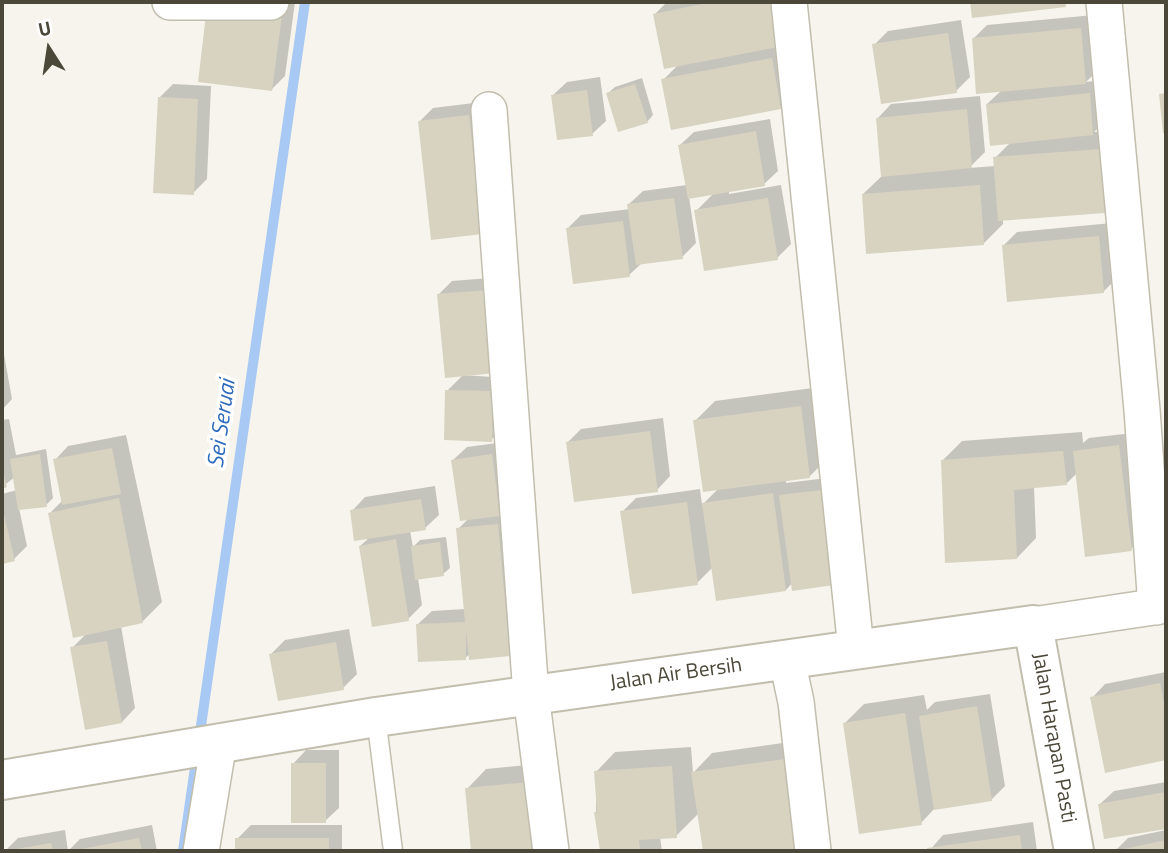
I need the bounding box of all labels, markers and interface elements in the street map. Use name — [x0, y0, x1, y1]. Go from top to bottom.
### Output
text: U — [35, 12, 54, 43]
north arrow — [14, 14, 84, 84]
water label: Sei Seruai — [203, 378, 243, 470]
street label: Jalan Harapan Pasti — [1026, 651, 1080, 825]
street label: Jalan Air Bersih — [608, 653, 744, 697]

